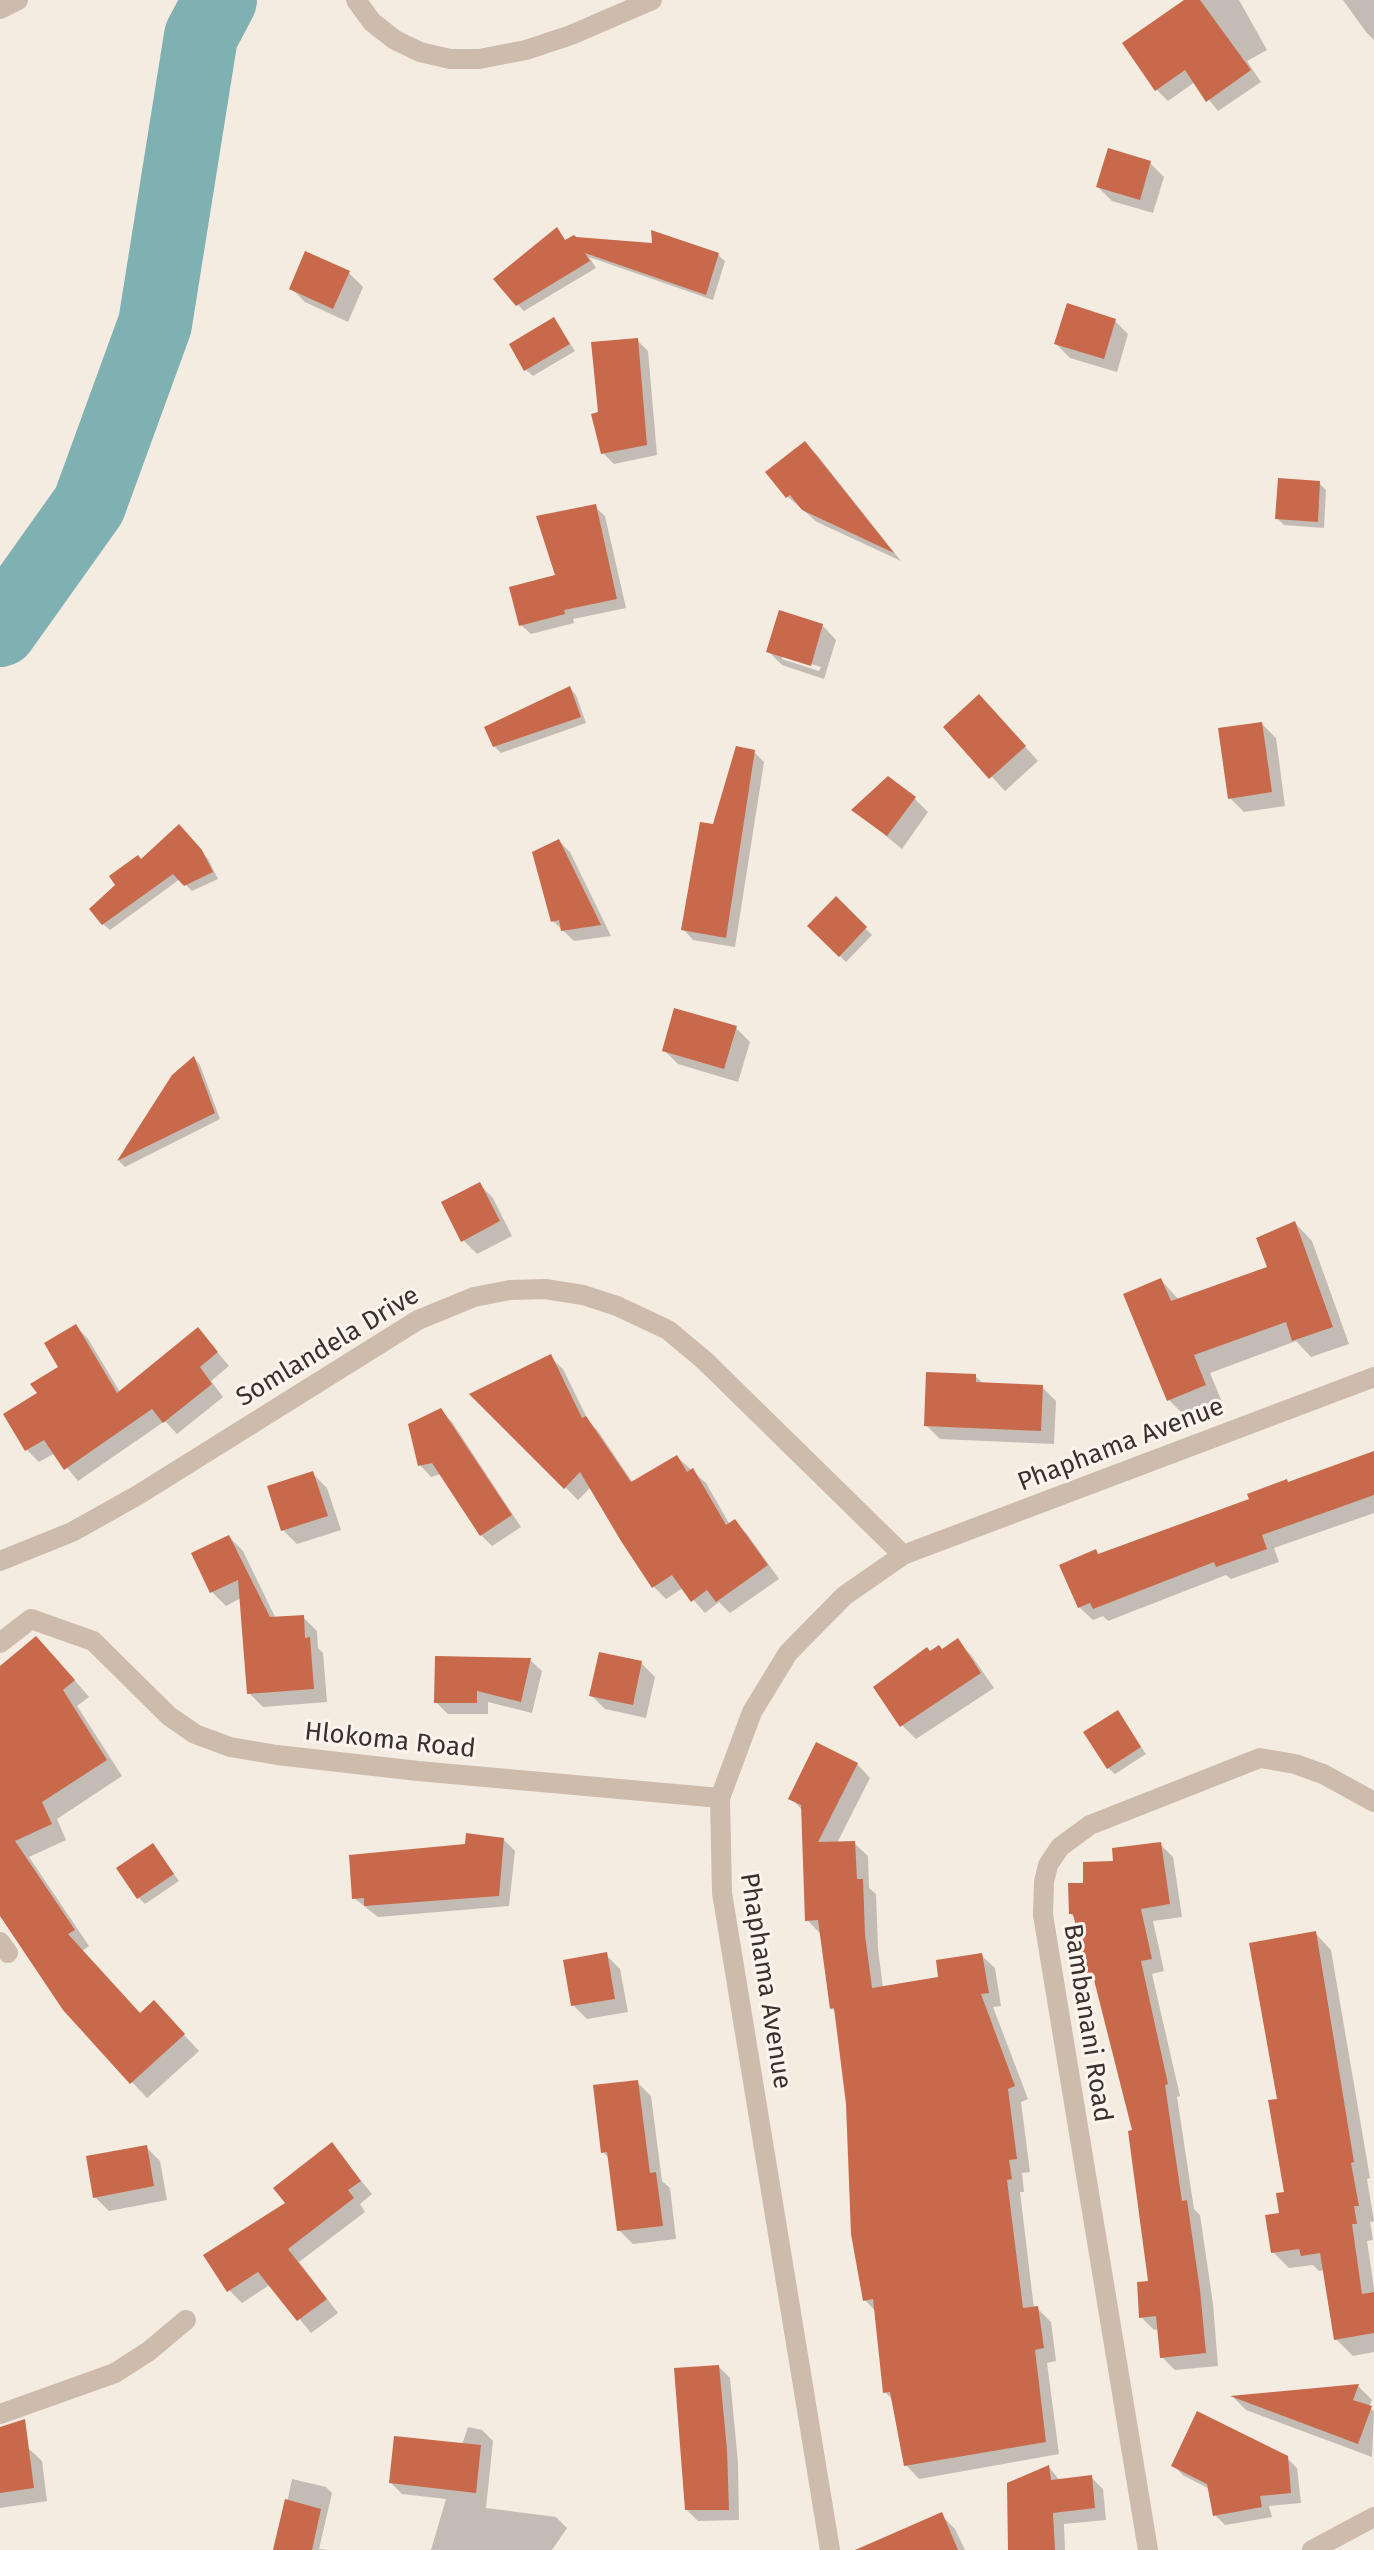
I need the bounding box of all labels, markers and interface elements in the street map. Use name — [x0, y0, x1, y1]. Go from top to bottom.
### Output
street label: Somlandela Drive — [231, 1280, 425, 1414]
street label: Phaphama Avenue — [1013, 1391, 1229, 1499]
street label: Hlokoma Road — [303, 1717, 477, 1765]
street label: Phaphama Avenue — [733, 1871, 797, 2091]
street label: Bambanani Road — [1056, 1922, 1118, 2124]

